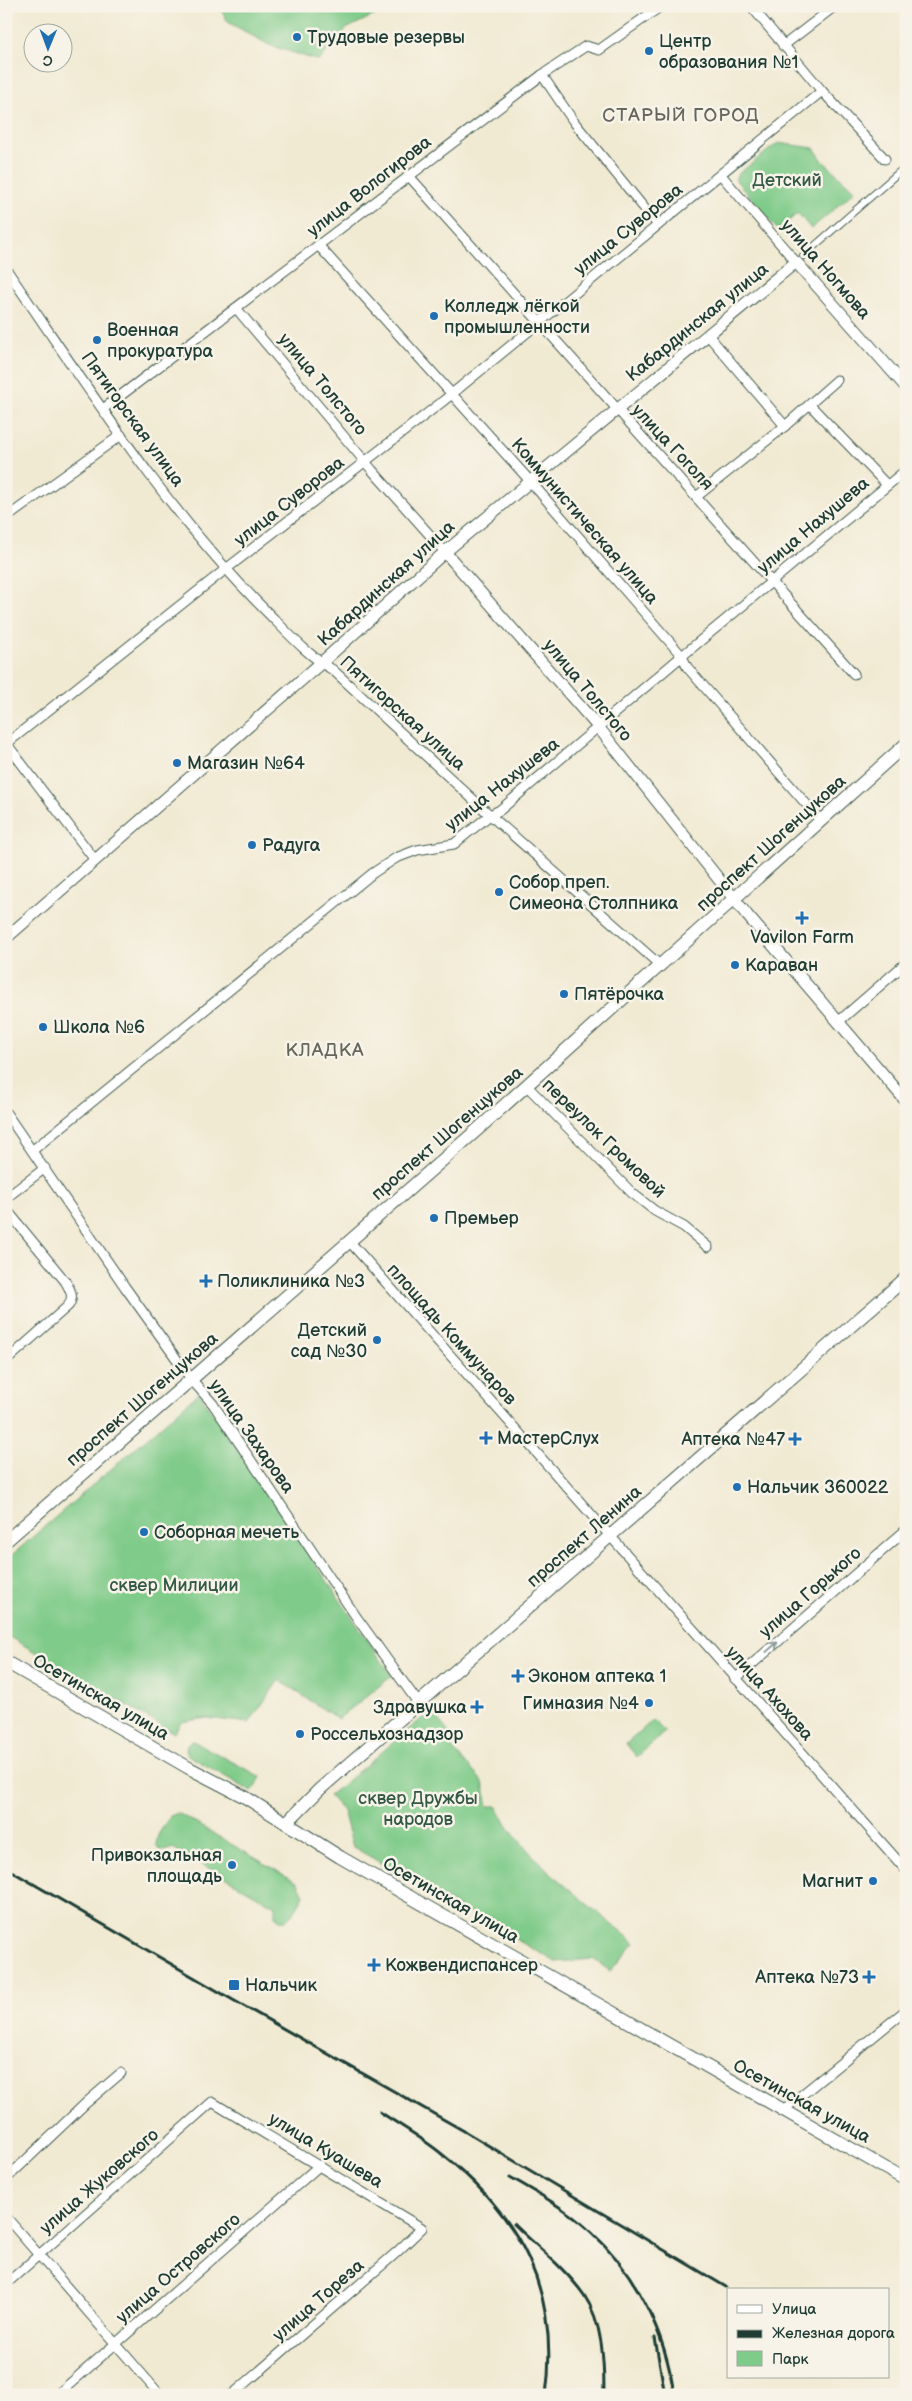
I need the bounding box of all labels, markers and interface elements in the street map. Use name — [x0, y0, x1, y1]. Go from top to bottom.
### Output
north arrow — [22, 22, 72, 72]
place label: Трудовые резервы — [307, 27, 465, 48]
marker: Трудовые резервы — [291, 31, 303, 43]
place label: Центр образования №1 — [659, 31, 799, 73]
marker: Центр образования №1 — [643, 45, 655, 57]
text: С — [43, 52, 53, 69]
district label: СТАРЫЙ ГОРОД — [602, 104, 760, 127]
street label: улица Вологирова — [303, 131, 436, 241]
park label: Детский — [752, 170, 822, 191]
street label: улица Суворова — [570, 179, 687, 280]
street label: улица Ногмова — [776, 215, 875, 324]
street label: Кабардинская улица — [622, 258, 773, 386]
place label: Колледж лёгкой промышленности — [444, 296, 590, 338]
marker: Колледж лёгкой промышленности — [428, 310, 440, 322]
place label: Военная прокуратура — [107, 320, 213, 362]
street label: улица Толстого — [274, 329, 371, 440]
marker: Военная прокуратура — [91, 334, 103, 346]
street label: Пятигорская улица — [77, 348, 189, 491]
street label: улица Гоголя — [627, 400, 718, 495]
street label: Коммунистическая улица — [507, 434, 663, 609]
street label: улица Суворова — [230, 452, 349, 551]
street label: улица Нахушева — [753, 472, 874, 578]
street label: Кабардинская улица — [314, 516, 459, 650]
street label: улица Толстого — [539, 635, 636, 746]
street label: Пятигорская улица — [336, 652, 470, 775]
street label: улица Нахушева — [441, 733, 564, 835]
place label: Магазин №64 — [187, 753, 305, 774]
marker: Магазин №64 — [171, 757, 183, 769]
street label: проспект Шогенцукова — [692, 771, 851, 916]
place label: Радуга — [262, 835, 321, 856]
marker: Радуга — [246, 839, 258, 851]
place label: Собор преп. Симеона Столпника — [509, 872, 679, 914]
marker: Собор преп. Симеона Столпника — [493, 886, 505, 898]
marker: Vavilon Farm — [796, 912, 808, 924]
place label: Vavilon Farm — [750, 927, 854, 948]
place label: Караван — [745, 955, 818, 976]
marker: Караван — [729, 959, 741, 971]
place label: Пятёрочка — [574, 984, 665, 1005]
marker: Пятёрочка — [558, 988, 570, 1000]
place label: Школа №6 — [53, 1017, 145, 1038]
marker: Школа №6 — [37, 1021, 49, 1033]
district label: КЛАДКА — [285, 1039, 365, 1062]
street label: проспект Шогенцукова — [367, 1062, 528, 1205]
street label: переулок Громовой — [538, 1074, 670, 1202]
place label: Премьер — [444, 1208, 519, 1229]
marker: Премьер — [428, 1212, 440, 1224]
street label: площадь Коммунаров — [383, 1259, 521, 1410]
place label: Поликлиника №3 — [217, 1271, 365, 1292]
marker: Поликлиника №3 — [199, 1274, 213, 1288]
place label: Детский сад №30 — [291, 1320, 367, 1362]
street label: проспект Шогенцукова — [62, 1328, 223, 1471]
marker: Детский сад №30 — [371, 1334, 383, 1346]
street label: улица Захарова — [205, 1375, 299, 1498]
place label: МастерСлух — [497, 1428, 599, 1449]
place label: Аптека №47 — [680, 1429, 785, 1450]
marker: МастерСлух — [479, 1431, 493, 1445]
marker: Аптека №47 — [789, 1433, 801, 1445]
place label: Нальчик 360022 — [747, 1477, 889, 1498]
street label: проспект Ленина — [523, 1481, 646, 1592]
marker: Нальчик 360022 — [731, 1481, 743, 1493]
place label: Соборная мечеть — [154, 1522, 299, 1543]
marker: Соборная мечеть — [138, 1526, 150, 1538]
street label: улица Горького — [755, 1543, 865, 1642]
park label: сквер Милиции — [110, 1575, 238, 1596]
one-way arrow — [765, 1641, 778, 1652]
street label: улица Ахохова — [722, 1642, 818, 1745]
street label: Осетинская улица — [29, 1650, 173, 1745]
place label: Эконом аптека 1 — [528, 1666, 666, 1687]
marker: Эконом аптека 1 — [512, 1670, 524, 1682]
place label: Гимназия №4 — [522, 1693, 639, 1714]
place label: Здравушка — [373, 1697, 467, 1718]
marker: Гимназия №4 — [643, 1697, 655, 1709]
marker: Здравушка — [471, 1701, 483, 1713]
place label: Россельхознадзор — [310, 1724, 463, 1745]
marker: Россельхознадзор — [294, 1728, 306, 1740]
park label: сквер Дружбы народов — [358, 1788, 478, 1830]
place label: Привокзальная площадь — [91, 1845, 222, 1887]
street label: Осетинская улица — [379, 1853, 523, 1948]
marker: Привокзальная площадь — [226, 1859, 238, 1871]
place label: Магнит — [802, 1871, 864, 1892]
marker: Магнит — [867, 1875, 879, 1887]
place label: Кожвендиспансер — [385, 1955, 538, 1976]
marker: Кожвендиспансер — [367, 1958, 381, 1972]
place label: Аптека №73 — [754, 1967, 859, 1988]
marker: Аптека №73 — [863, 1971, 875, 1983]
place label: Нальчик — [245, 1975, 317, 1996]
marker: Нальчик — [227, 1978, 241, 1992]
street label: Осетинская улица — [729, 2055, 874, 2148]
street label: улица Куашева — [265, 2108, 387, 2193]
street label: улица Жуковского — [36, 2124, 163, 2239]
street label: улица Островского — [112, 2209, 245, 2328]
street label: улица Тореза — [268, 2255, 369, 2346]
legend — [727, 2288, 890, 2378]
text: Улица — [772, 2300, 817, 2319]
text: Железная дорога — [772, 2324, 895, 2343]
text: Парк — [772, 2350, 809, 2369]

